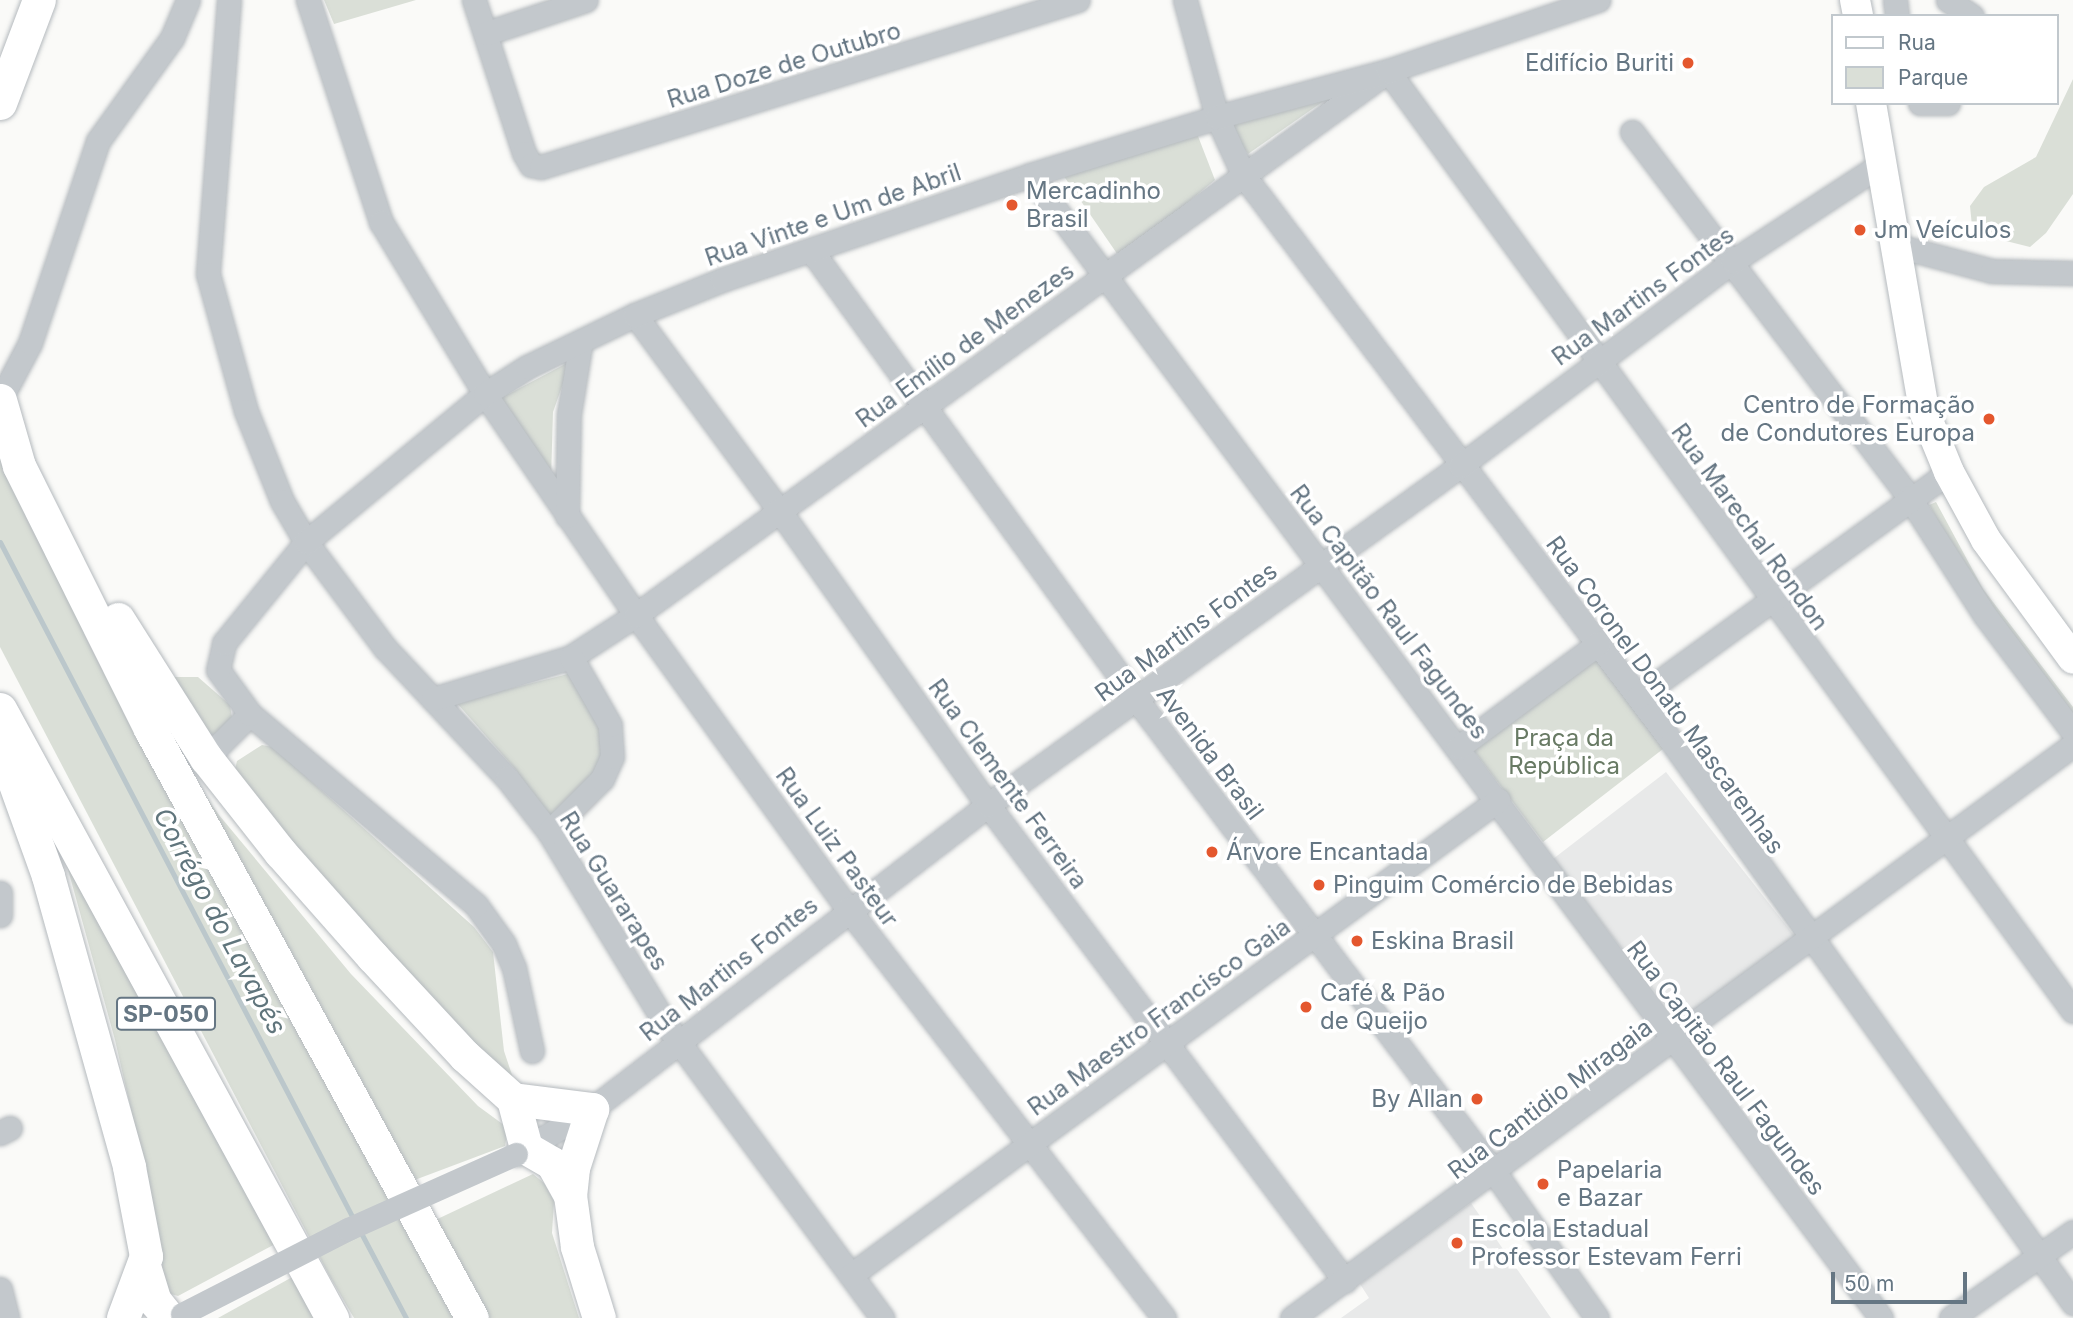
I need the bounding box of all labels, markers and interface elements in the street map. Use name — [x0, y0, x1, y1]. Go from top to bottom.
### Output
legend — [1832, 14, 2059, 105]
street label: Rua Doze de Outubro — [664, 16, 904, 114]
text: Rua — [1898, 30, 1936, 55]
place label: Edifício Buriti — [1525, 49, 1674, 77]
marker: Edifício Buriti — [1680, 55, 1696, 71]
text: Parque — [1898, 65, 1968, 90]
street label: Rua Vinte e Um de Abril — [701, 158, 965, 272]
place label: Mercadinho Brasil — [1026, 177, 1161, 233]
marker: Mercadinho Brasil — [1004, 197, 1020, 213]
place label: Jm Veículos — [1874, 216, 2011, 244]
street label: Rua Martins Fontes — [1546, 220, 1740, 372]
marker: Jm Veículos — [1852, 222, 1868, 238]
street label: Rua Emílio de Menezes — [850, 256, 1080, 434]
place label: Centro de Formação de Condutores Europa — [1720, 391, 1975, 447]
marker: Centro de Formação de Condutores Europa — [1981, 411, 1997, 427]
street label: Rua Marechal Rondon — [1665, 418, 1835, 636]
street label: Rua Capitão Raul Fagundes — [1284, 479, 1494, 745]
street label: Rua Coronel Donato Mascarenhas — [1540, 530, 1790, 860]
street label: Rua Martins Fontes — [1089, 556, 1283, 708]
street label: Rua Clemente Ferreira — [922, 673, 1094, 895]
street label: Avenida Brasil — [1151, 681, 1269, 825]
park label: Praça da República — [1508, 724, 1620, 780]
street label: Rua Luiz Pasteur — [770, 762, 904, 932]
water label: Corrégo do Lavapés — [147, 803, 293, 1039]
street label: Rua Guararapes — [554, 806, 674, 976]
place label: Árvore Encantada — [1226, 838, 1429, 866]
marker: Árvore Encantada — [1204, 844, 1220, 860]
place label: Pinguim Comércio de Bebidas — [1333, 871, 1674, 899]
marker: Pinguim Comércio de Bebidas — [1311, 877, 1327, 893]
street label: Rua Martins Fontes — [634, 891, 824, 1047]
street label: Rua Maestro Francisco Gaia — [1022, 912, 1296, 1122]
place label: Eskina Brasil — [1371, 927, 1514, 955]
marker: Eskina Brasil — [1349, 933, 1365, 949]
street label: Rua Capitão Raul Fagundes — [1621, 935, 1831, 1201]
place label: Café & Pão de Queijo — [1320, 979, 1445, 1035]
road number: SP-050 — [115, 995, 217, 1034]
marker: Café & Pão de Queijo — [1298, 999, 1314, 1015]
street label: Rua Cantidio Miragaia — [1442, 1013, 1658, 1185]
place label: By Allan — [1371, 1085, 1463, 1113]
marker: By Allan — [1469, 1091, 1485, 1107]
place label: Papelaria e Bazar — [1557, 1156, 1662, 1212]
marker: Papelaria e Bazar — [1535, 1176, 1551, 1192]
place label: Escola Estadual Professor Estevam Ferri — [1471, 1215, 1742, 1271]
marker: Escola Estadual Professor Estevam Ferri — [1449, 1235, 1465, 1251]
scale bar — [1835, 1258, 1972, 1302]
text: 50 m — [1844, 1271, 1894, 1296]

